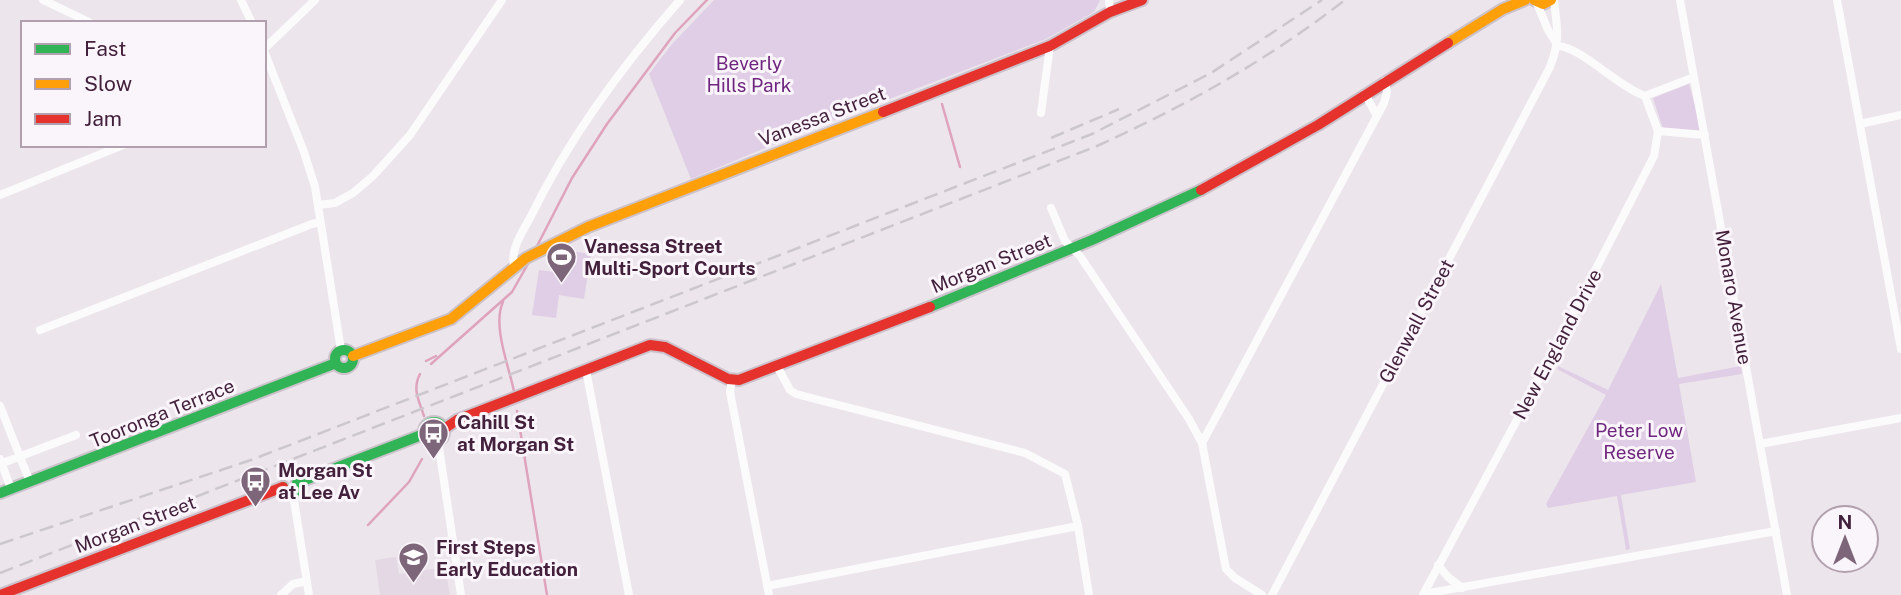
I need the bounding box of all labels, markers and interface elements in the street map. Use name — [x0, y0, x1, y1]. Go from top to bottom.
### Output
legend — [21, 21, 266, 147]
text: Fast — [84, 36, 126, 61]
park label: Beverly Hills Park — [706, 52, 792, 96]
text: Slow — [84, 71, 132, 96]
street label: Vanessa Street — [756, 82, 888, 150]
text: Jam — [84, 106, 122, 131]
street label: Monaro Avenue — [1711, 228, 1757, 366]
street label: Morgan Street — [928, 229, 1054, 297]
place label: Vanessa Street Multi-Sport Courts — [584, 235, 756, 279]
sports icon: Vanessa Street Multi-Sport Courts — [544, 240, 578, 284]
street label: Glenwall Street — [1374, 255, 1458, 387]
street label: New England Drive — [1508, 265, 1606, 423]
street label: Tooronga Terrace — [87, 374, 237, 452]
place label: Cahill St at Morgan St — [457, 411, 574, 455]
bus stop icon: Cahill St at Morgan St — [417, 416, 451, 460]
park label: Peter Low Reserve — [1595, 419, 1683, 463]
place label: Morgan St at Lee Av — [278, 459, 373, 503]
bus stop icon: Morgan St at Lee Av — [238, 464, 272, 508]
street label: Morgan Street — [71, 491, 199, 557]
north arrow — [1810, 504, 1880, 574]
text: N — [1838, 511, 1852, 533]
place label: First Steps Early Education — [436, 536, 578, 580]
school or university icon: First Steps Early Education — [396, 541, 430, 585]

